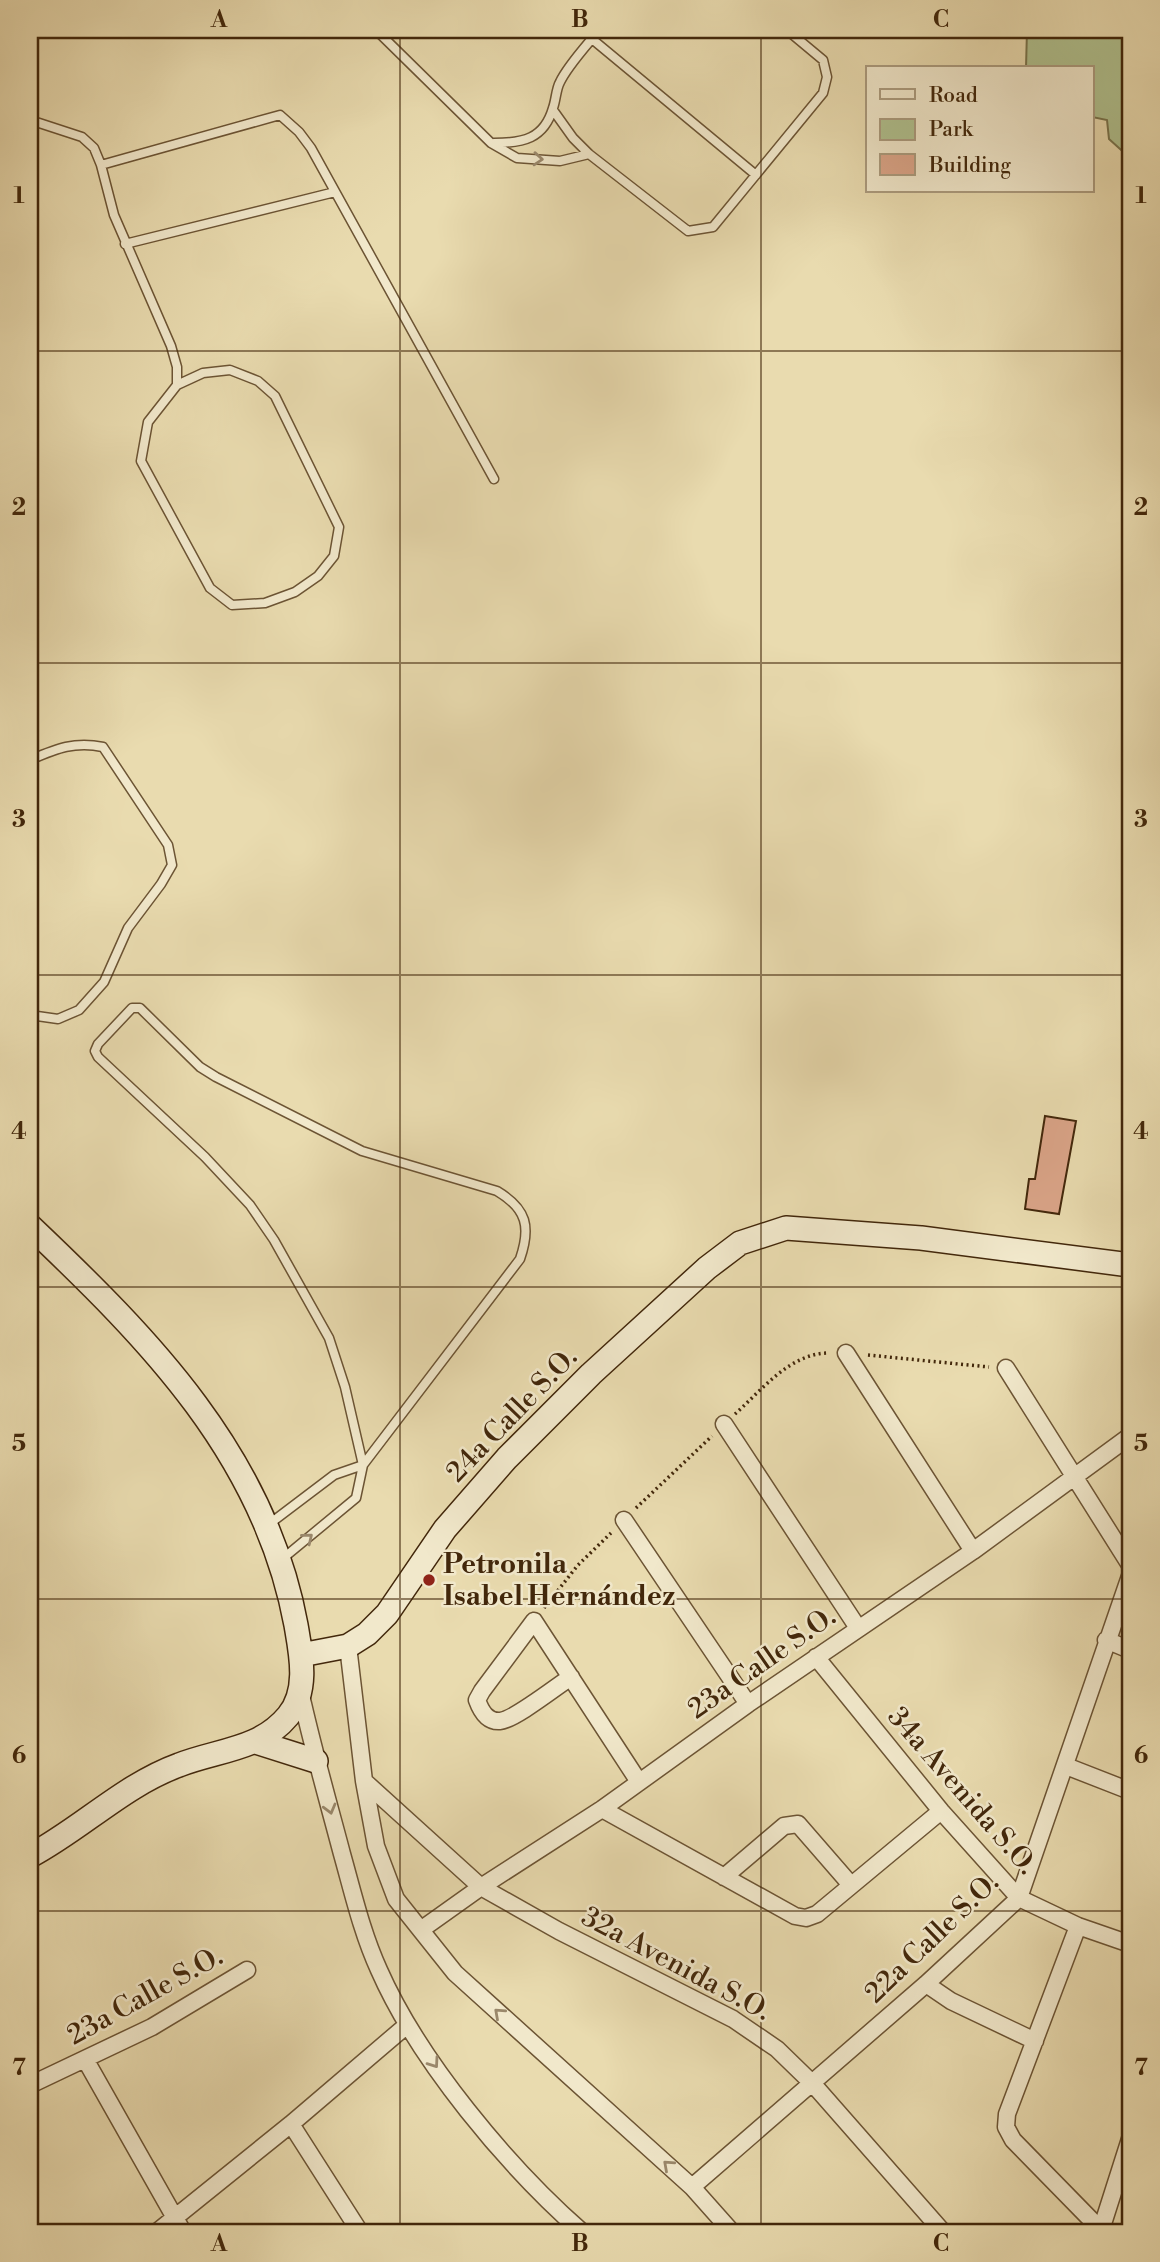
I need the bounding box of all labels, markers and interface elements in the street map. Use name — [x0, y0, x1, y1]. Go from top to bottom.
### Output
text: A — [210, 6, 228, 34]
text: B — [571, 6, 589, 34]
text: C — [933, 6, 949, 34]
legend — [866, 66, 1094, 192]
text: Road — [929, 83, 978, 109]
text: Park — [929, 117, 974, 143]
one-way arrow — [533, 152, 544, 167]
text: Building — [928, 153, 1011, 179]
text: 1 — [13, 182, 25, 210]
text: 1 — [1135, 182, 1147, 210]
text: 2 — [12, 494, 26, 522]
text: 2 — [1134, 494, 1148, 522]
text: 3 — [12, 806, 26, 834]
text: 3 — [1134, 806, 1148, 834]
text: 4 — [11, 1118, 27, 1146]
text: 4 — [1133, 1118, 1149, 1146]
street label: 24a Calle S.O. — [439, 1340, 585, 1490]
text: 5 — [12, 1430, 26, 1458]
text: 5 — [1134, 1430, 1148, 1458]
one-way arrow — [300, 1534, 313, 1546]
place label: Petronila Isabel Hernández — [443, 1547, 675, 1614]
marker: Petronila Isabel Hernández — [421, 1572, 437, 1588]
street label: 23a Calle S.O. — [681, 1599, 843, 1727]
street label: 34a Avenida S.O. — [880, 1700, 1044, 1882]
text: 6 — [12, 1742, 26, 1770]
text: 6 — [1134, 1742, 1148, 1770]
one-way arrow — [321, 1803, 336, 1815]
street label: 22a Calle S.O. — [858, 1865, 1006, 2011]
street label: 32a Avenida S.O. — [575, 1899, 777, 2029]
street label: 23a Calle S.O. — [61, 1939, 229, 2053]
one-way arrow — [494, 2008, 507, 2021]
text: 7 — [12, 2054, 26, 2082]
text: 7 — [1134, 2054, 1148, 2082]
one-way arrow — [426, 2055, 438, 2068]
one-way arrow — [663, 2161, 676, 2173]
text: A — [210, 2230, 228, 2258]
text: B — [571, 2230, 589, 2258]
text: C — [933, 2230, 949, 2258]

